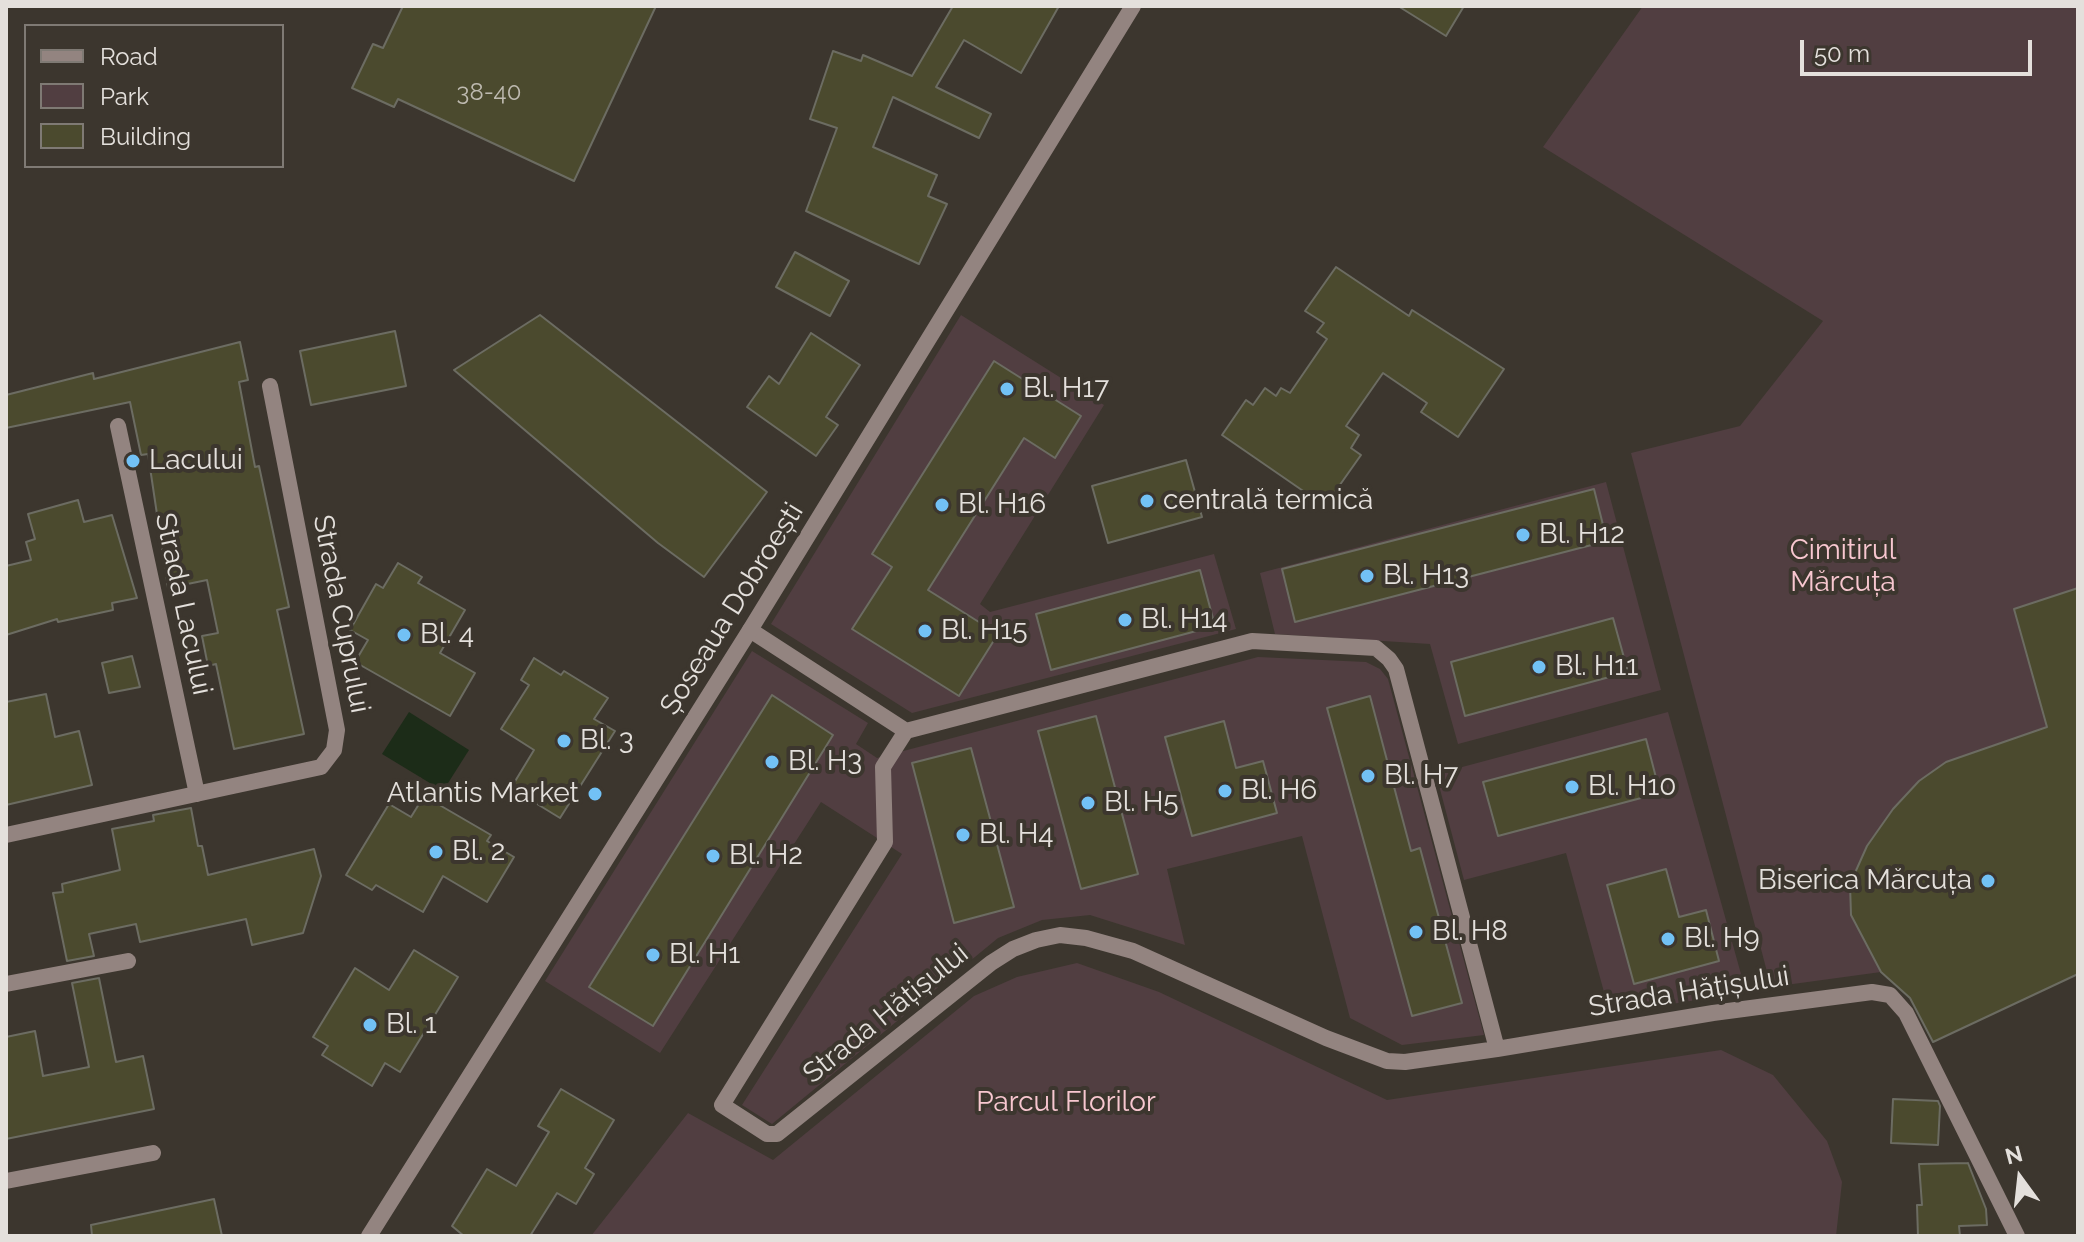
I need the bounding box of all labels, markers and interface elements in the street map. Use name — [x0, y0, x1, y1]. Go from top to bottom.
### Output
legend — [24, 24, 284, 168]
scale bar — [1804, 24, 2036, 74]
text: 50 m — [1814, 39, 1870, 68]
text: Road — [100, 42, 158, 71]
house number: 38-40 — [457, 79, 521, 107]
text: Park — [100, 82, 149, 111]
text: Building — [100, 122, 191, 151]
place label: Bl. H17 — [1023, 372, 1109, 406]
marker: Bl. H17 — [998, 380, 1016, 398]
place label: Lacului — [149, 444, 243, 478]
marker: Lacului — [124, 452, 142, 470]
place label: centrală termică — [1163, 484, 1373, 518]
place label: Bl. H16 — [958, 488, 1046, 522]
marker: centrală termică — [1138, 492, 1156, 510]
marker: Bl. H16 — [933, 496, 951, 514]
street label: Șoseaua Dobroești — [653, 497, 811, 721]
street label: Strada Lacului — [147, 510, 219, 698]
street label: Strada Cuprului — [305, 512, 377, 716]
place label: Bl. H12 — [1539, 518, 1625, 552]
marker: Bl. H12 — [1514, 526, 1532, 544]
park label: Cimitirul Mărcuța — [1790, 534, 1896, 600]
place label: Bl. H13 — [1383, 559, 1469, 593]
marker: Bl. H13 — [1358, 567, 1376, 585]
place label: Bl. H14 — [1141, 603, 1228, 637]
marker: Bl. H14 — [1116, 611, 1134, 629]
place label: Bl. H15 — [941, 614, 1028, 648]
place label: Bl. 4 — [420, 618, 474, 652]
marker: Bl. H15 — [916, 622, 934, 640]
marker: Bl. 4 — [395, 626, 413, 644]
place label: Bl. H11 — [1555, 650, 1638, 684]
marker: Bl. H11 — [1530, 658, 1548, 676]
place label: Bl. 3 — [580, 724, 634, 758]
marker: Bl. 3 — [555, 732, 573, 750]
place label: Bl. H3 — [788, 745, 862, 779]
marker: Bl. H3 — [763, 753, 781, 771]
place label: Bl. H7 — [1384, 759, 1458, 793]
marker: Bl. H7 — [1359, 767, 1377, 785]
place label: Bl. H10 — [1588, 770, 1676, 804]
place label: Bl. H6 — [1241, 774, 1317, 808]
place label: Atlantis Market — [387, 777, 579, 811]
marker: Bl. H10 — [1563, 778, 1581, 796]
marker: Bl. H6 — [1216, 782, 1234, 800]
marker: Atlantis Market — [586, 785, 604, 803]
place label: Bl. H5 — [1104, 786, 1179, 820]
marker: Bl. H5 — [1079, 794, 1097, 812]
place label: Bl. H4 — [979, 818, 1054, 852]
marker: Bl. H4 — [954, 826, 972, 844]
place label: Bl. 2 — [452, 835, 505, 869]
place label: Bl. H2 — [729, 839, 803, 873]
marker: Bl. 2 — [427, 843, 445, 861]
marker: Bl. H2 — [704, 847, 722, 865]
place label: Biserica Mărcuța — [1758, 864, 1972, 898]
marker: Biserica Mărcuța — [1979, 872, 1997, 890]
place label: Bl. H8 — [1432, 915, 1508, 949]
place label: Bl. H9 — [1684, 922, 1760, 956]
marker: Bl. H8 — [1407, 923, 1425, 941]
marker: Bl. H9 — [1659, 930, 1677, 948]
street label: Strada Hățișului — [797, 937, 975, 1091]
place label: Bl. H1 — [669, 938, 740, 972]
marker: Bl. H1 — [644, 946, 662, 964]
street label: Strada Hățișului — [1586, 960, 1792, 1024]
place label: Bl. 1 — [386, 1008, 437, 1042]
marker: Bl. 1 — [361, 1016, 379, 1034]
park label: Parcul Florilor — [976, 1086, 1156, 1120]
north arrow — [1980, 1138, 2060, 1218]
text: N — [2002, 1140, 2025, 1170]

